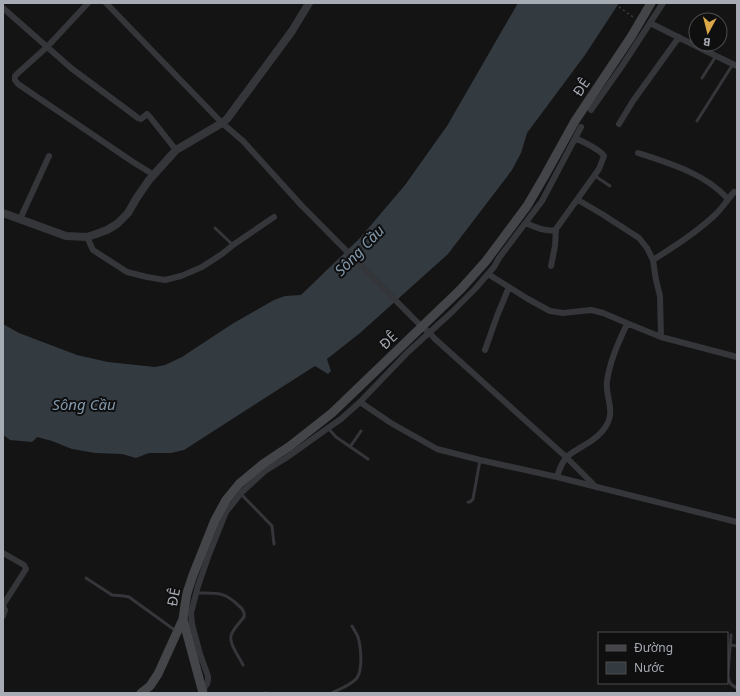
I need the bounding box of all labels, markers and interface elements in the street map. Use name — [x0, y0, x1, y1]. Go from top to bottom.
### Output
north arrow — [688, 12, 728, 52]
text: B — [702, 35, 711, 50]
street label: ĐÊ — [568, 74, 594, 100]
water label: Sông Cầu — [330, 220, 388, 280]
street label: ĐÊ — [375, 327, 401, 353]
water label: Sông Cầu — [52, 394, 116, 414]
street label: ĐÊ — [162, 586, 184, 608]
legend — [598, 632, 728, 684]
text: Đường — [634, 639, 673, 656]
text: Nước — [634, 659, 665, 676]

